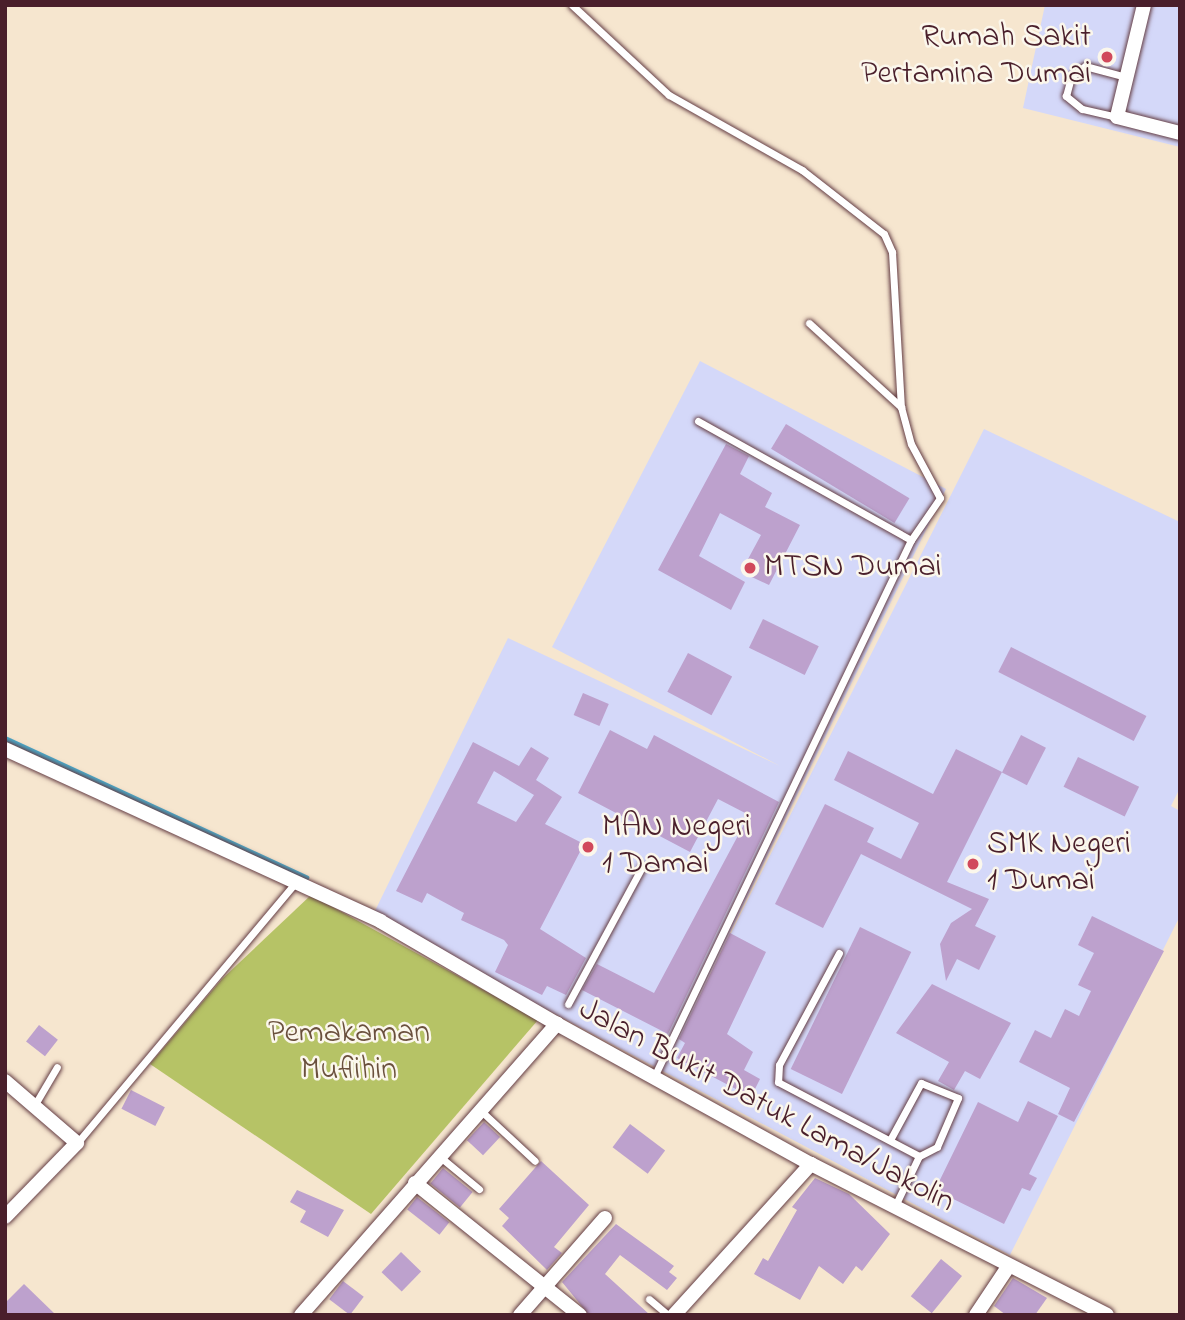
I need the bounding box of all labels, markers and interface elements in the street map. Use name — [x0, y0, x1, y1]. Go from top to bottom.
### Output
place label: Rumah Sakit Pertamina Dumai — [861, 20, 1091, 95]
marker: Rumah Sakit Pertamina Dumai — [1097, 47, 1117, 67]
place label: MTSN Dumai — [764, 549, 941, 587]
marker: MTSN Dumai — [742, 560, 758, 576]
place label: MAN Negeri 1 Damai — [602, 810, 751, 885]
place label: SMK Negeri 1 Dumai — [987, 827, 1131, 902]
marker: MAN Negeri 1 Damai — [580, 839, 596, 855]
marker: SMK Negeri 1 Dumai — [965, 856, 981, 872]
street label: Jalan Bukit Datuk Lama/Jakolin — [572, 991, 960, 1223]
park label: Pemakaman Muflihin — [268, 1016, 430, 1091]

